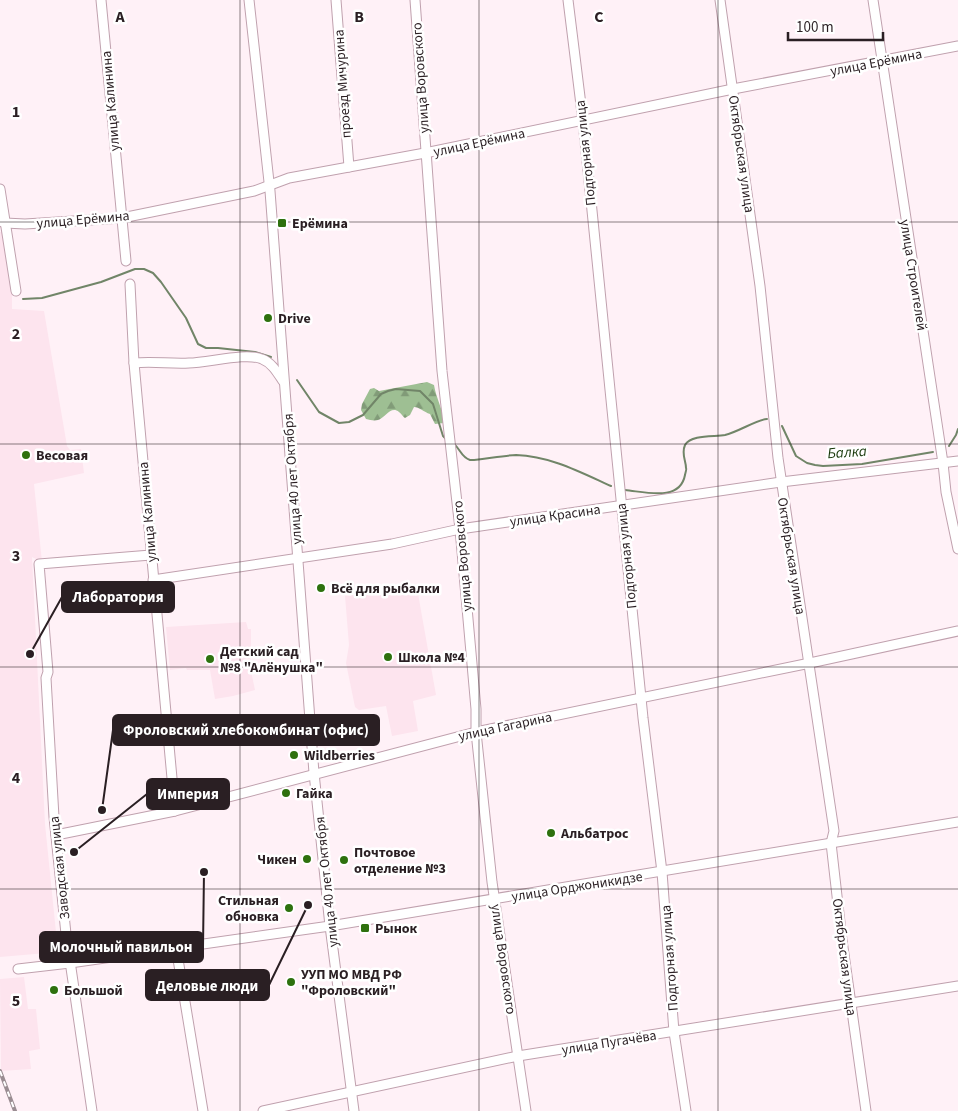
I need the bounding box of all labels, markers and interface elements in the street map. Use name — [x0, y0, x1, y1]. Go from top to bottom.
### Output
text: A — [114, 6, 125, 28]
text: B — [354, 6, 364, 28]
text: C — [594, 6, 604, 28]
scale bar — [788, 10, 883, 42]
text: 100 m — [796, 17, 834, 38]
street label: улица Воровского — [407, 22, 435, 134]
street label: проезд Мичурина — [329, 29, 357, 139]
street label: улица Ерёмина — [828, 44, 924, 82]
street label: улица Калинина — [97, 50, 125, 152]
street label: Октябрьская улица — [723, 94, 759, 214]
street label: Подгорная улица — [570, 99, 601, 207]
text: 1 — [12, 101, 20, 123]
street label: улица Ерёмина — [431, 123, 527, 162]
street label: улица Ерёмина — [36, 206, 130, 234]
place label: Ерёмина — [292, 214, 348, 234]
marker: Ерёмина — [276, 217, 288, 229]
street label: улица Строителей — [894, 218, 932, 332]
place label: Drive — [278, 309, 311, 329]
marker: Drive — [262, 312, 274, 324]
text: 2 — [12, 323, 20, 345]
street label: улица 40 лет Октября — [278, 413, 308, 545]
water label: Балка — [827, 441, 867, 464]
place label: Весовая — [36, 446, 88, 466]
marker: Весовая — [20, 449, 32, 461]
street label: улица Калинина — [134, 461, 162, 563]
street label: Октябрьская улица — [772, 496, 810, 616]
street label: улица Воровского — [448, 500, 478, 612]
street label: улица Красина — [508, 500, 602, 532]
street label: Подгорная улица — [611, 502, 642, 610]
text: 3 — [12, 545, 20, 567]
place label: Всё для рыбалки — [331, 579, 440, 599]
callout: Лаборатория — [62, 582, 174, 612]
marker: Всё для рыбалки — [315, 582, 327, 594]
text: Лаборатория — [71, 587, 164, 608]
place label: Детский сад №8 "Алёнушка" — [220, 642, 323, 678]
place label: Школа №4 — [398, 648, 466, 668]
marker: Школа №4 — [382, 651, 394, 663]
marker: Детский сад №8 "Алёнушка" — [204, 653, 216, 665]
street label: улица Гагарина — [457, 707, 554, 747]
callout: Фроловский хлебокомбинат (офис) — [113, 715, 379, 745]
text: Фроловский хлебокомбинат (офис) — [123, 720, 369, 741]
place label: Wildberries — [304, 746, 375, 766]
marker: Wildberries — [288, 749, 300, 761]
text: 4 — [12, 767, 21, 789]
callout: Империя — [147, 779, 229, 809]
text: Империя — [157, 784, 219, 805]
place label: Гайка — [296, 784, 333, 804]
marker: Гайка — [280, 787, 292, 799]
street label: Заводская улица — [45, 815, 75, 921]
street label: улица 40 лет Октября — [310, 816, 344, 948]
place label: Альбатрос — [560, 824, 629, 844]
marker: Альбатрос — [545, 827, 557, 839]
place label: Почтовое отделение №3 — [354, 843, 446, 879]
place label: Чикен — [257, 850, 297, 870]
marker: Чикен — [301, 853, 313, 865]
marker: Почтовое отделение №3 — [338, 854, 350, 866]
street label: улица Орджоникидзе — [510, 867, 644, 907]
place label: Стильная обновка — [218, 891, 279, 927]
street label: Октябрьская улица — [827, 897, 861, 1017]
marker: Стильная обновка — [283, 902, 295, 914]
street label: улица Воровского — [485, 903, 521, 1016]
street label: Подгорная улица — [656, 904, 684, 1012]
place label: Рынок — [375, 919, 418, 939]
marker: Рынок — [359, 922, 371, 934]
callout: Молочный павильон — [40, 932, 203, 962]
text: Молочный павильон — [49, 937, 193, 958]
place label: УУП МО МВД РФ "Фроловский" — [301, 965, 402, 1001]
callout: Деловые люди — [146, 970, 269, 1000]
text: Деловые люди — [156, 976, 258, 997]
marker: УУП МО МВД РФ "Фроловский" — [285, 976, 297, 988]
place label: Большой — [64, 981, 123, 1001]
marker: Большой — [48, 984, 60, 996]
text: 5 — [12, 990, 20, 1012]
street label: улица Пугачёва — [560, 1026, 658, 1060]

